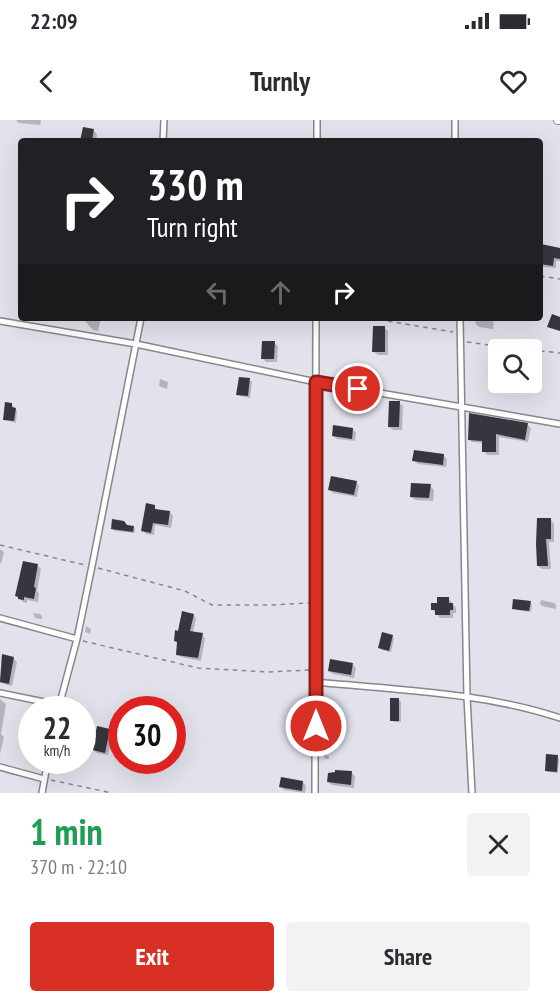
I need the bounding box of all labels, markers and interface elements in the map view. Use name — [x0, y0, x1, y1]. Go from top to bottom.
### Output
text: 22:09 — [30, 7, 78, 35]
text: Turnly — [250, 64, 310, 98]
icon: back — [30, 65, 63, 98]
icon: heart — [497, 65, 530, 98]
text: 330 m — [147, 157, 244, 212]
icon: right — [48, 162, 126, 240]
text: Turn right — [147, 210, 238, 244]
icon: left — [201, 276, 234, 309]
icon: ahead — [264, 276, 297, 309]
icon: right — [327, 276, 360, 309]
map controls — [488, 339, 542, 393]
button: search — [488, 339, 542, 393]
pin — [332, 363, 383, 414]
icon: arrive — [341, 372, 374, 405]
position arrow — [284, 694, 348, 758]
speed limit sign: 30 — [108, 696, 186, 774]
text: 22 — [43, 708, 71, 747]
text: km/h — [44, 741, 70, 760]
text: 1 min — [30, 808, 103, 855]
button: close — [467, 813, 530, 876]
text: 370 m · 22:10 — [30, 854, 127, 880]
button: Exit — [30, 922, 274, 991]
button: Share — [286, 922, 530, 991]

